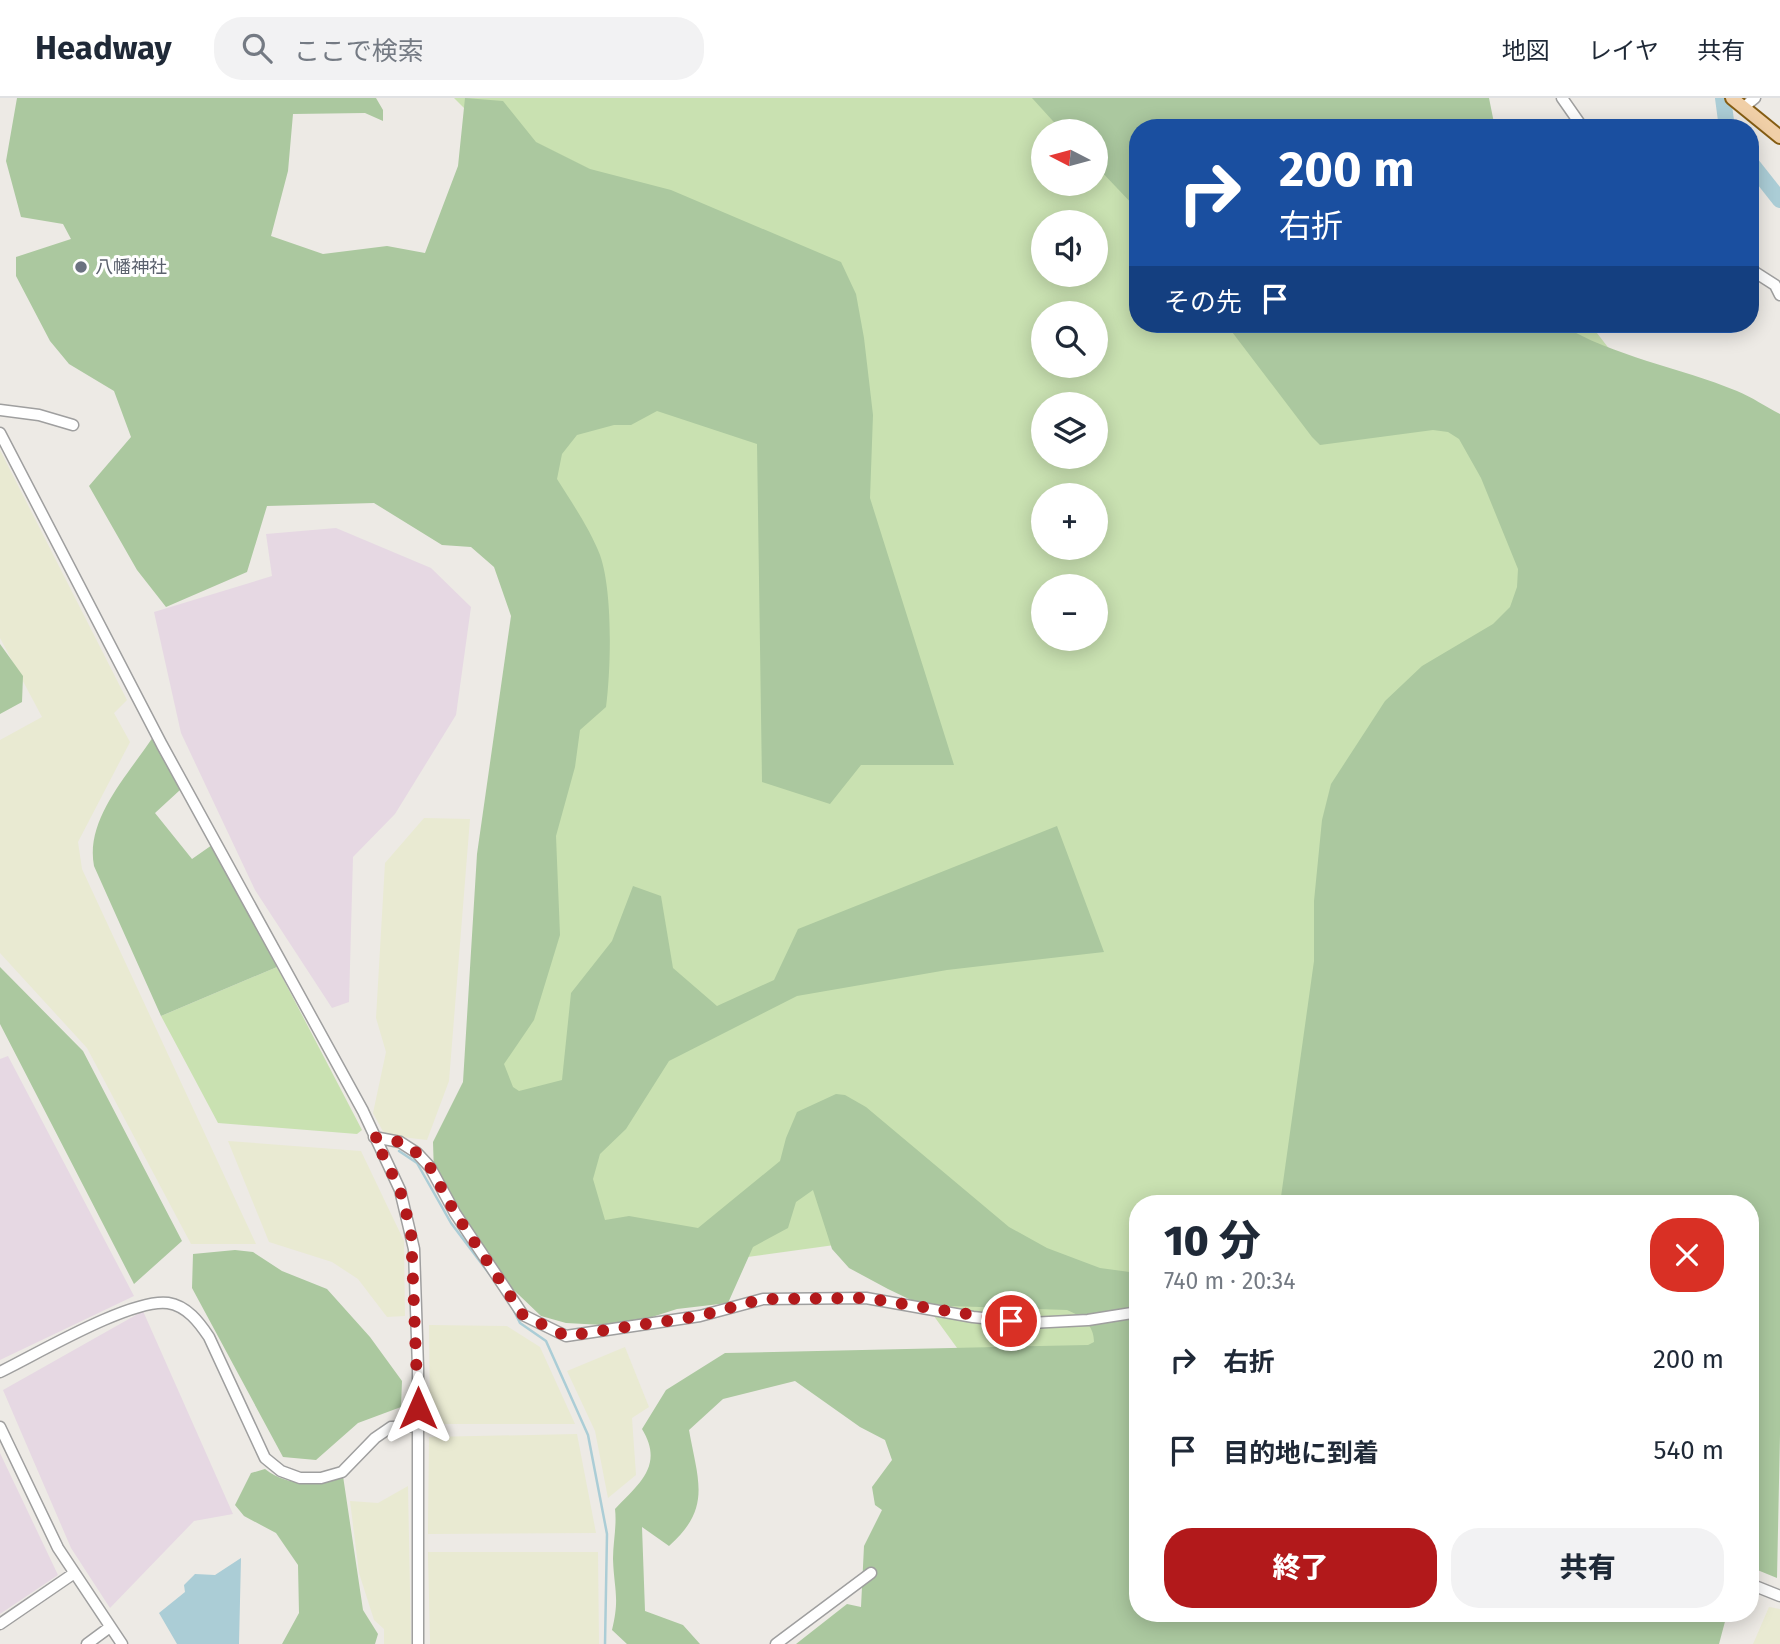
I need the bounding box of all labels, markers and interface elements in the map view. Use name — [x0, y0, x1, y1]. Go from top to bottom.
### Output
search box — [214, 17, 704, 80]
text: Headway — [35, 28, 172, 68]
icon: search — [238, 29, 276, 67]
text: ここで検索 — [294, 36, 424, 67]
text: 地図 — [1502, 37, 1550, 65]
text: レイヤ — [1588, 37, 1659, 65]
text: 共有 — [1697, 37, 1745, 65]
north arrow — [1031, 119, 1108, 196]
map controls — [1031, 119, 1108, 651]
text: 200 m — [1279, 140, 1415, 199]
icon: right — [1164, 147, 1255, 238]
text: 右折 — [1279, 207, 1343, 245]
button: sound — [1031, 210, 1108, 287]
place label: 八幡神社 — [95, 256, 167, 278]
marker: 八幡神社 — [73, 259, 89, 275]
icon: arrive — [1256, 280, 1294, 318]
text: その先 — [1164, 287, 1242, 318]
button: search — [1031, 301, 1108, 378]
button: layers — [1031, 392, 1108, 469]
button: + — [1031, 483, 1108, 560]
button: − — [1031, 574, 1108, 651]
text: 10 分 — [1164, 1216, 1260, 1266]
button: close — [1650, 1218, 1724, 1292]
text: 740 m · 20:34 — [1164, 1267, 1295, 1295]
pin — [981, 1291, 1041, 1351]
icon: arrive — [992, 1302, 1030, 1340]
icon: right — [1164, 1341, 1202, 1379]
text: 200 m — [1653, 1344, 1724, 1375]
text: 右折 — [1223, 1347, 1275, 1378]
position arrow — [381, 1371, 455, 1445]
icon: arrive — [1164, 1432, 1202, 1470]
text: 540 m — [1653, 1435, 1724, 1466]
text: 目的地に到着 — [1223, 1438, 1379, 1469]
button: 終了 — [1164, 1528, 1437, 1608]
button: 共有 — [1451, 1528, 1724, 1608]

